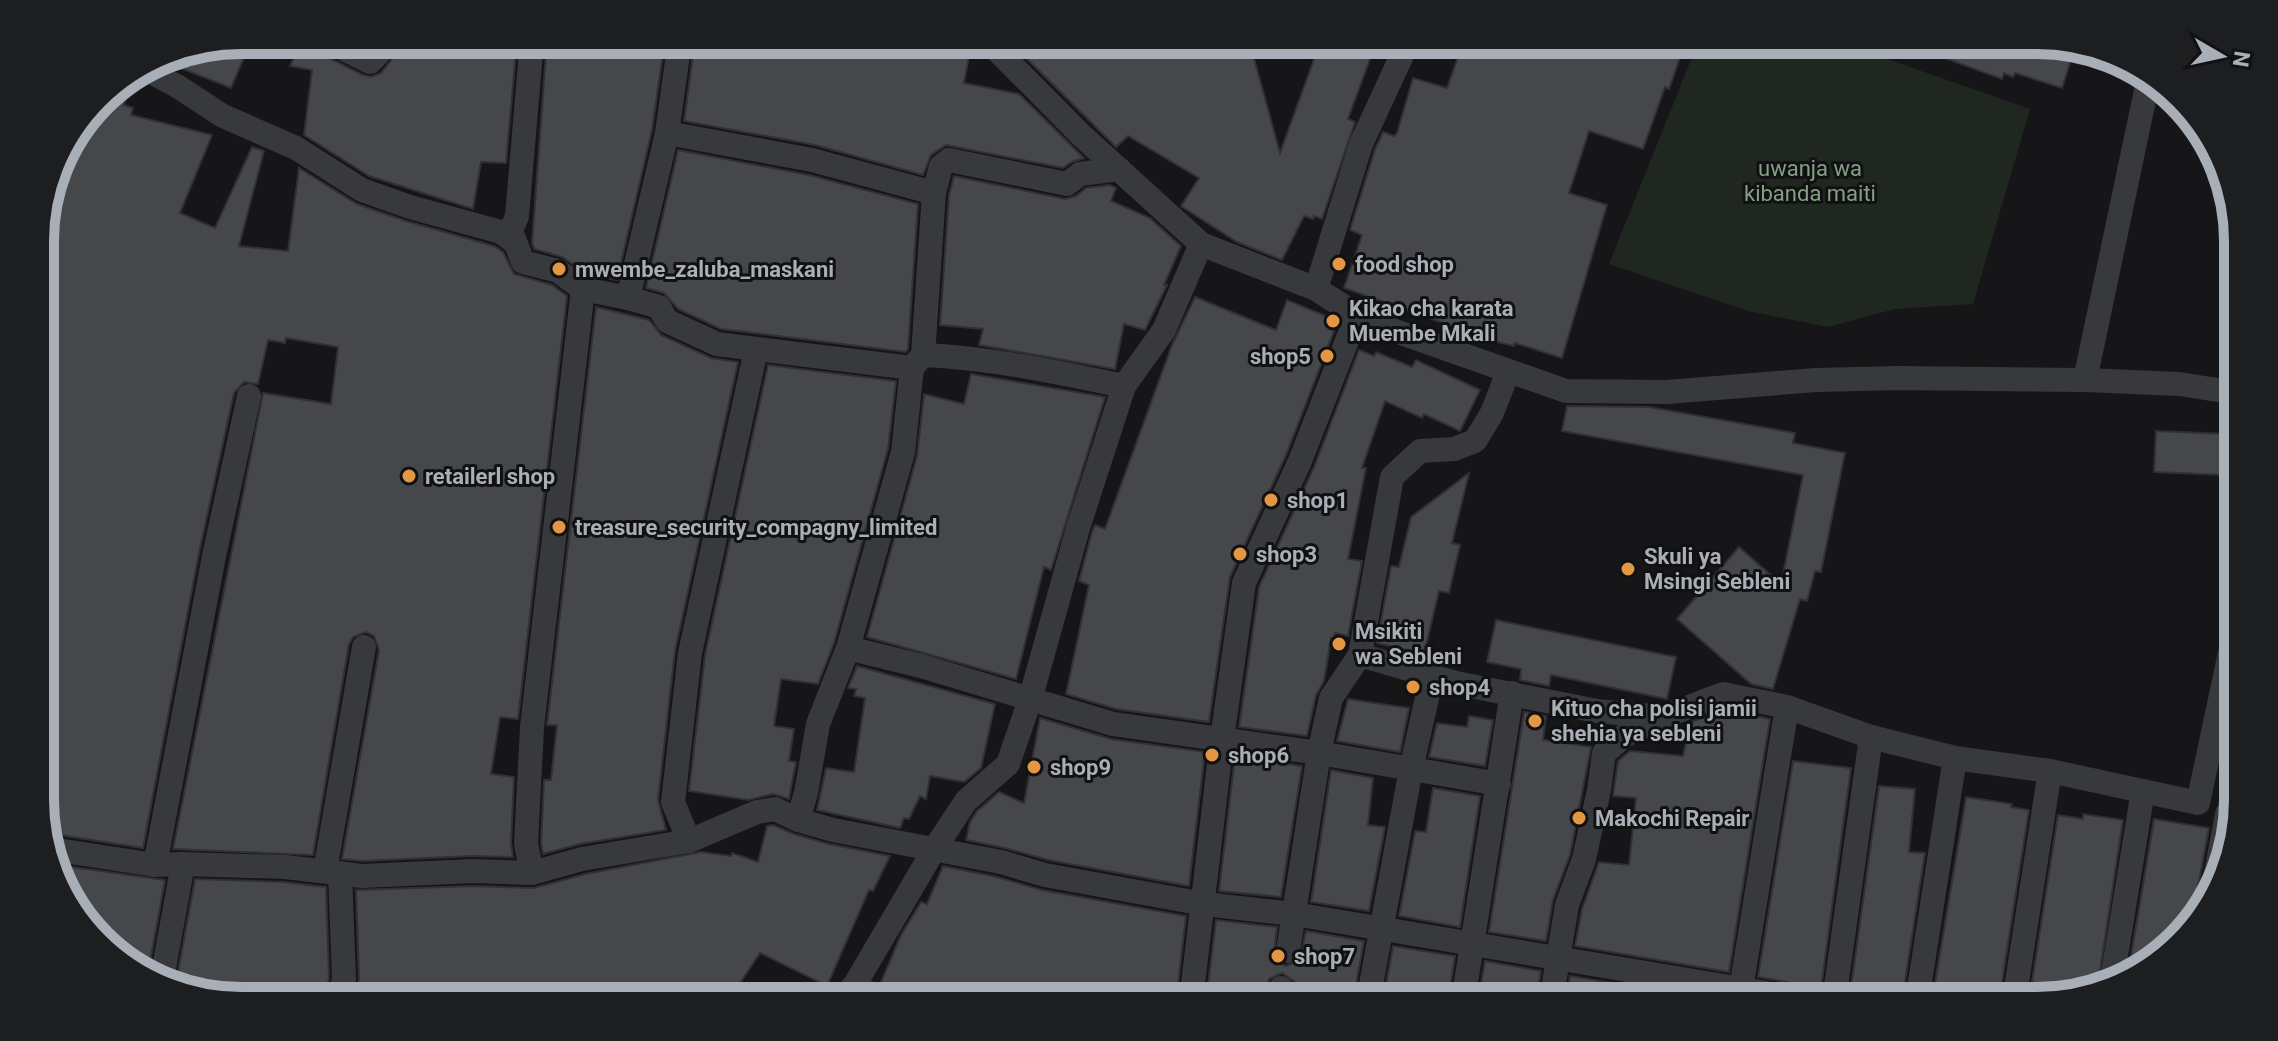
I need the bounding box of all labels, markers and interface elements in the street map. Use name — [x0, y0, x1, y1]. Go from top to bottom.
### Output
north arrow — [2182, 16, 2262, 96]
text: N — [2228, 49, 2255, 69]
park label: uwanja wa kibanda maiti — [1744, 156, 1876, 206]
place label: food shop — [1355, 252, 1454, 277]
marker: food shop — [1330, 255, 1348, 273]
place label: mwembe_zaluba_maskani — [575, 257, 834, 282]
marker: mwembe_zaluba_maskani — [550, 260, 568, 278]
place label: Kikao cha karata Muembe Mkali — [1349, 296, 1514, 346]
marker: Kikao cha karata Muembe Mkali — [1324, 312, 1342, 330]
place label: shop5 — [1250, 344, 1311, 369]
marker: shop5 — [1318, 347, 1336, 365]
place label: retailerl shop — [425, 464, 555, 489]
marker: retailerl shop — [400, 467, 418, 485]
place label: shop1 — [1287, 488, 1348, 513]
marker: shop1 — [1262, 491, 1280, 509]
place label: treasure_security_compagny_limited — [575, 515, 937, 540]
marker: treasure_security_compagny_limited — [550, 518, 568, 536]
place label: shop3 — [1256, 542, 1317, 567]
place label: Skuli ya Msingi Sebleni — [1644, 544, 1790, 594]
marker: shop3 — [1231, 545, 1249, 563]
marker: Skuli ya Msingi Sebleni — [1619, 560, 1637, 578]
place label: Msikiti wa Sebleni — [1355, 619, 1462, 669]
marker: Msikiti wa Sebleni — [1330, 635, 1348, 653]
place label: shop4 — [1429, 675, 1490, 700]
marker: shop4 — [1404, 678, 1422, 696]
place label: Kituo cha polisi jamii shehia ya sebleni — [1551, 696, 1757, 746]
marker: Kituo cha polisi jamii shehia ya sebleni — [1526, 712, 1544, 730]
place label: shop6 — [1228, 743, 1289, 768]
marker: shop6 — [1203, 746, 1221, 764]
place label: shop9 — [1050, 755, 1111, 780]
marker: shop9 — [1025, 758, 1043, 776]
place label: Makochi Repair — [1595, 806, 1749, 831]
marker: Makochi Repair — [1570, 809, 1588, 827]
place label: shop7 — [1294, 944, 1355, 969]
marker: shop7 — [1269, 947, 1287, 965]

